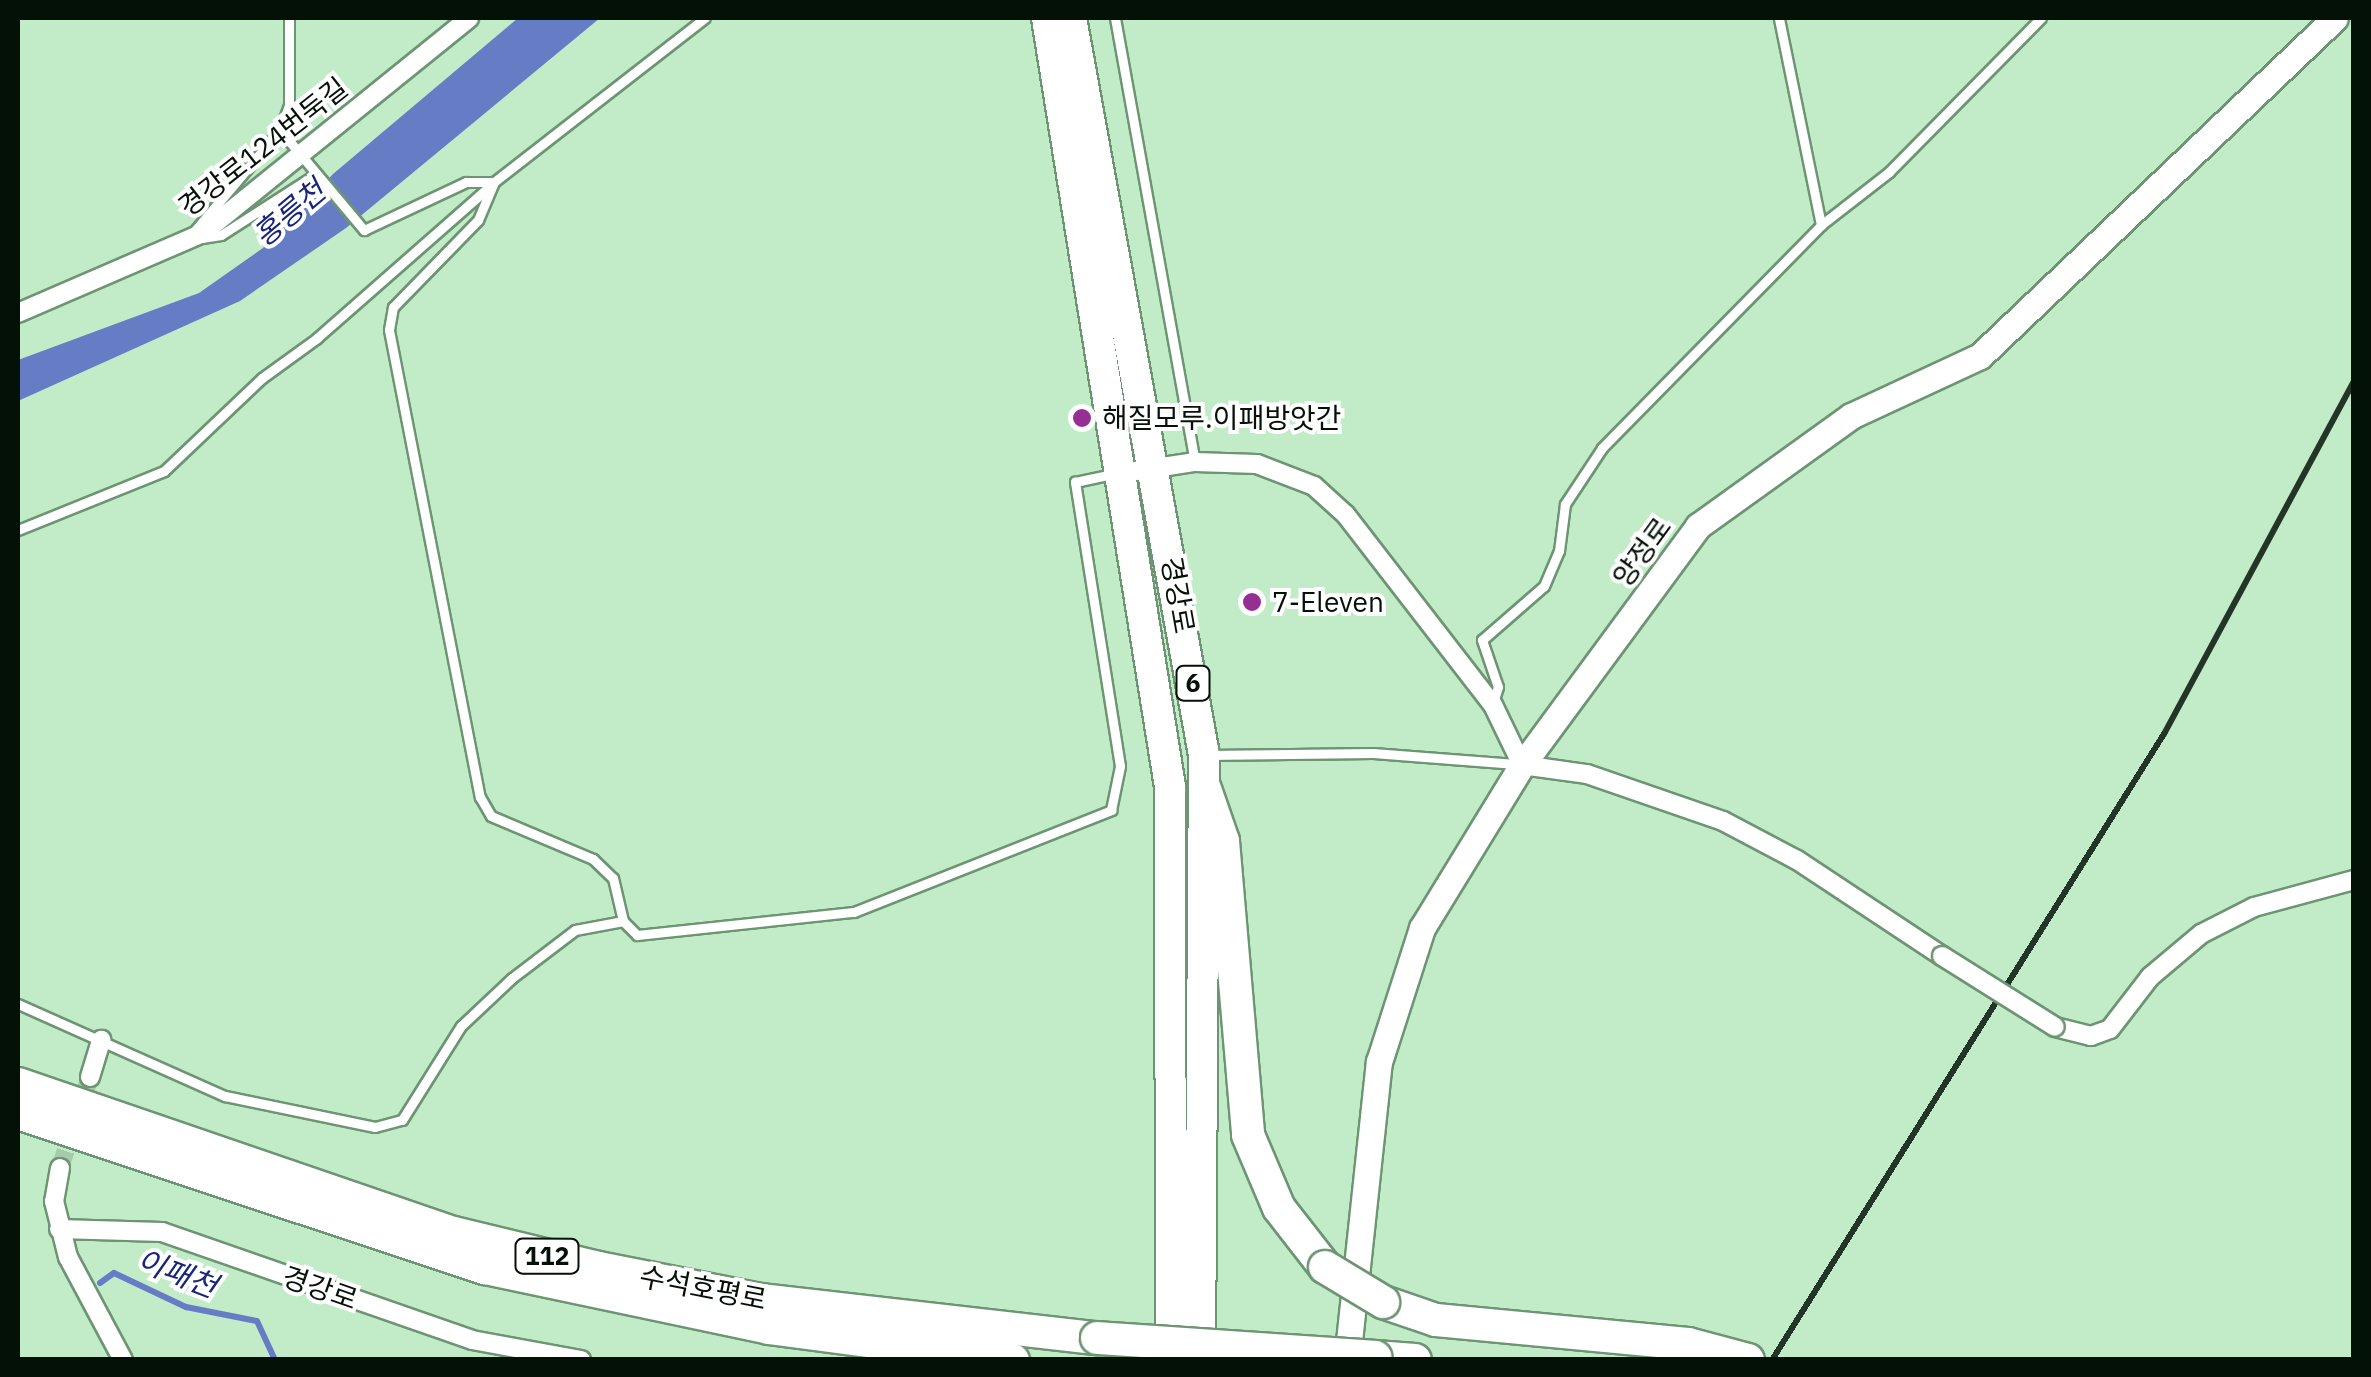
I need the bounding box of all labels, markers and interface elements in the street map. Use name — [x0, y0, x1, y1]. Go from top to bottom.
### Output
street label: 경강로124번둑길 — [172, 71, 354, 223]
water label: 홍릉천 — [246, 173, 332, 253]
place label: 해질모루.이패방앗간 — [1102, 401, 1341, 435]
marker: 해질모루.이패방앗간 — [1071, 407, 1093, 429]
street label: 양정로 — [1606, 511, 1678, 593]
street label: 경강로 — [1155, 554, 1201, 636]
place label: 7-Eleven — [1272, 585, 1384, 619]
marker: 7-Eleven — [1241, 591, 1263, 613]
road number: 6 — [1176, 663, 1210, 703]
road number: 112 — [514, 1236, 580, 1276]
water label: 이패천 — [132, 1241, 222, 1305]
street label: 수석호평로 — [637, 1259, 769, 1317]
street label: 경강로 — [278, 1260, 362, 1316]

